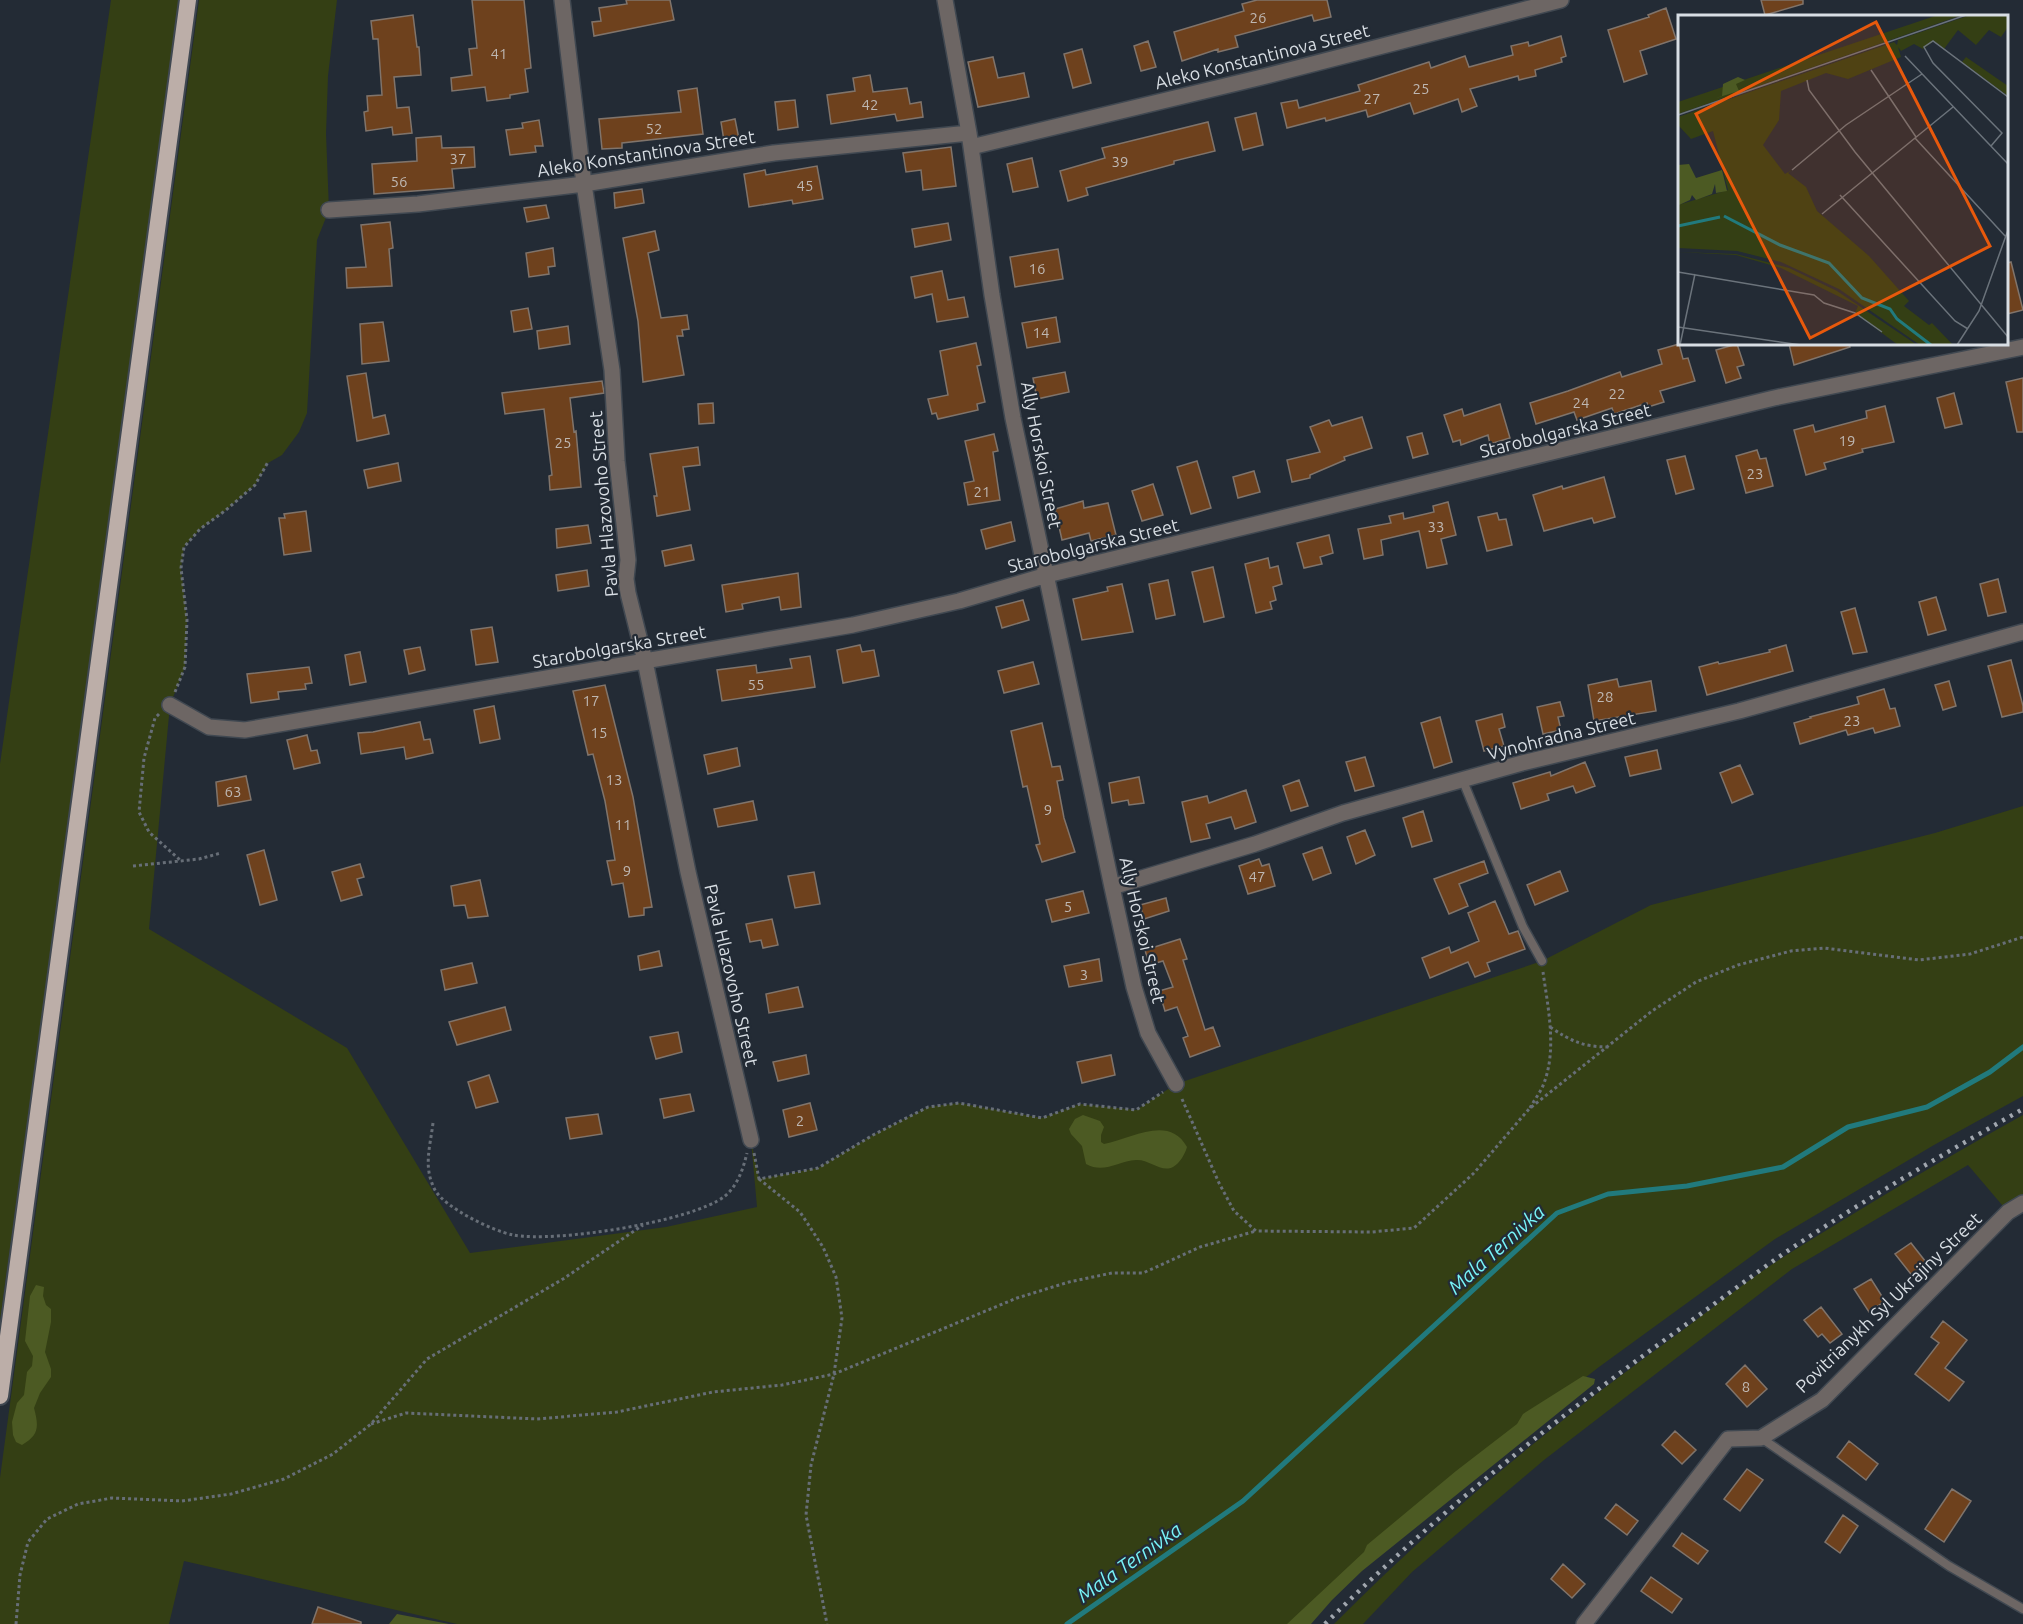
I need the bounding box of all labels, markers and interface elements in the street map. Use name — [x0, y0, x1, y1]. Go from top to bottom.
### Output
house number: 26 — [1250, 9, 1266, 26]
inset map — [1678, 15, 2008, 345]
street label: Aleko Konstantinova Street — [1153, 20, 1371, 92]
house number: 41 — [491, 45, 507, 62]
house number: 25 — [1413, 80, 1429, 97]
house number: 27 — [1364, 90, 1380, 107]
house number: 42 — [862, 96, 878, 113]
house number: 52 — [646, 120, 662, 137]
street label: Aleko Konstantinova Street — [536, 126, 756, 180]
house number: 37 — [450, 150, 466, 167]
house number: 39 — [1112, 153, 1128, 170]
house number: 56 — [391, 173, 407, 190]
house number: 45 — [797, 177, 813, 194]
house number: 16 — [1029, 260, 1045, 277]
house number: 14 — [1033, 324, 1049, 341]
street label: Ally Horskoi Street — [1018, 380, 1066, 530]
house number: 22 — [1609, 385, 1625, 402]
house number: 24 — [1573, 394, 1589, 411]
street label: Starobolgarska Street — [1477, 399, 1653, 461]
street label: Pavla Hlazovoho Street — [585, 410, 621, 598]
house number: 19 — [1839, 432, 1855, 449]
house number: 25 — [555, 434, 571, 451]
house number: 23 — [1747, 465, 1763, 482]
house number: 21 — [974, 483, 990, 500]
street label: Starobolgarska Street — [1005, 514, 1181, 576]
house number: 33 — [1428, 518, 1444, 535]
street label: Starobolgarska Street — [531, 621, 707, 671]
house number: 55 — [748, 676, 764, 693]
house number: 28 — [1597, 688, 1613, 705]
house number: 17 — [583, 692, 599, 709]
street label: Vynohradna Street — [1485, 707, 1637, 763]
house number: 23 — [1844, 712, 1860, 729]
house number: 15 — [591, 724, 607, 741]
house number: 13 — [606, 771, 622, 788]
house number: 63 — [225, 783, 241, 800]
house number: 9 — [1044, 801, 1052, 818]
house number: 11 — [615, 816, 631, 833]
street label: Ally Horskoi Street — [1116, 855, 1170, 1005]
house number: 9 — [623, 862, 631, 879]
house number: 47 — [1249, 868, 1265, 885]
street label: Pavla Hlazovoho Street — [701, 882, 763, 1068]
house number: 5 — [1064, 898, 1072, 915]
house number: 3 — [1080, 966, 1088, 983]
house number: 2 — [796, 1112, 804, 1129]
water label: Mala Ternivka — [1443, 1199, 1549, 1298]
street label: Povitrianykh Syl Ukrajiny Street — [1791, 1208, 1985, 1396]
house number: 8 — [1742, 1378, 1750, 1395]
water label: Mala Ternivka — [1072, 1517, 1186, 1606]

